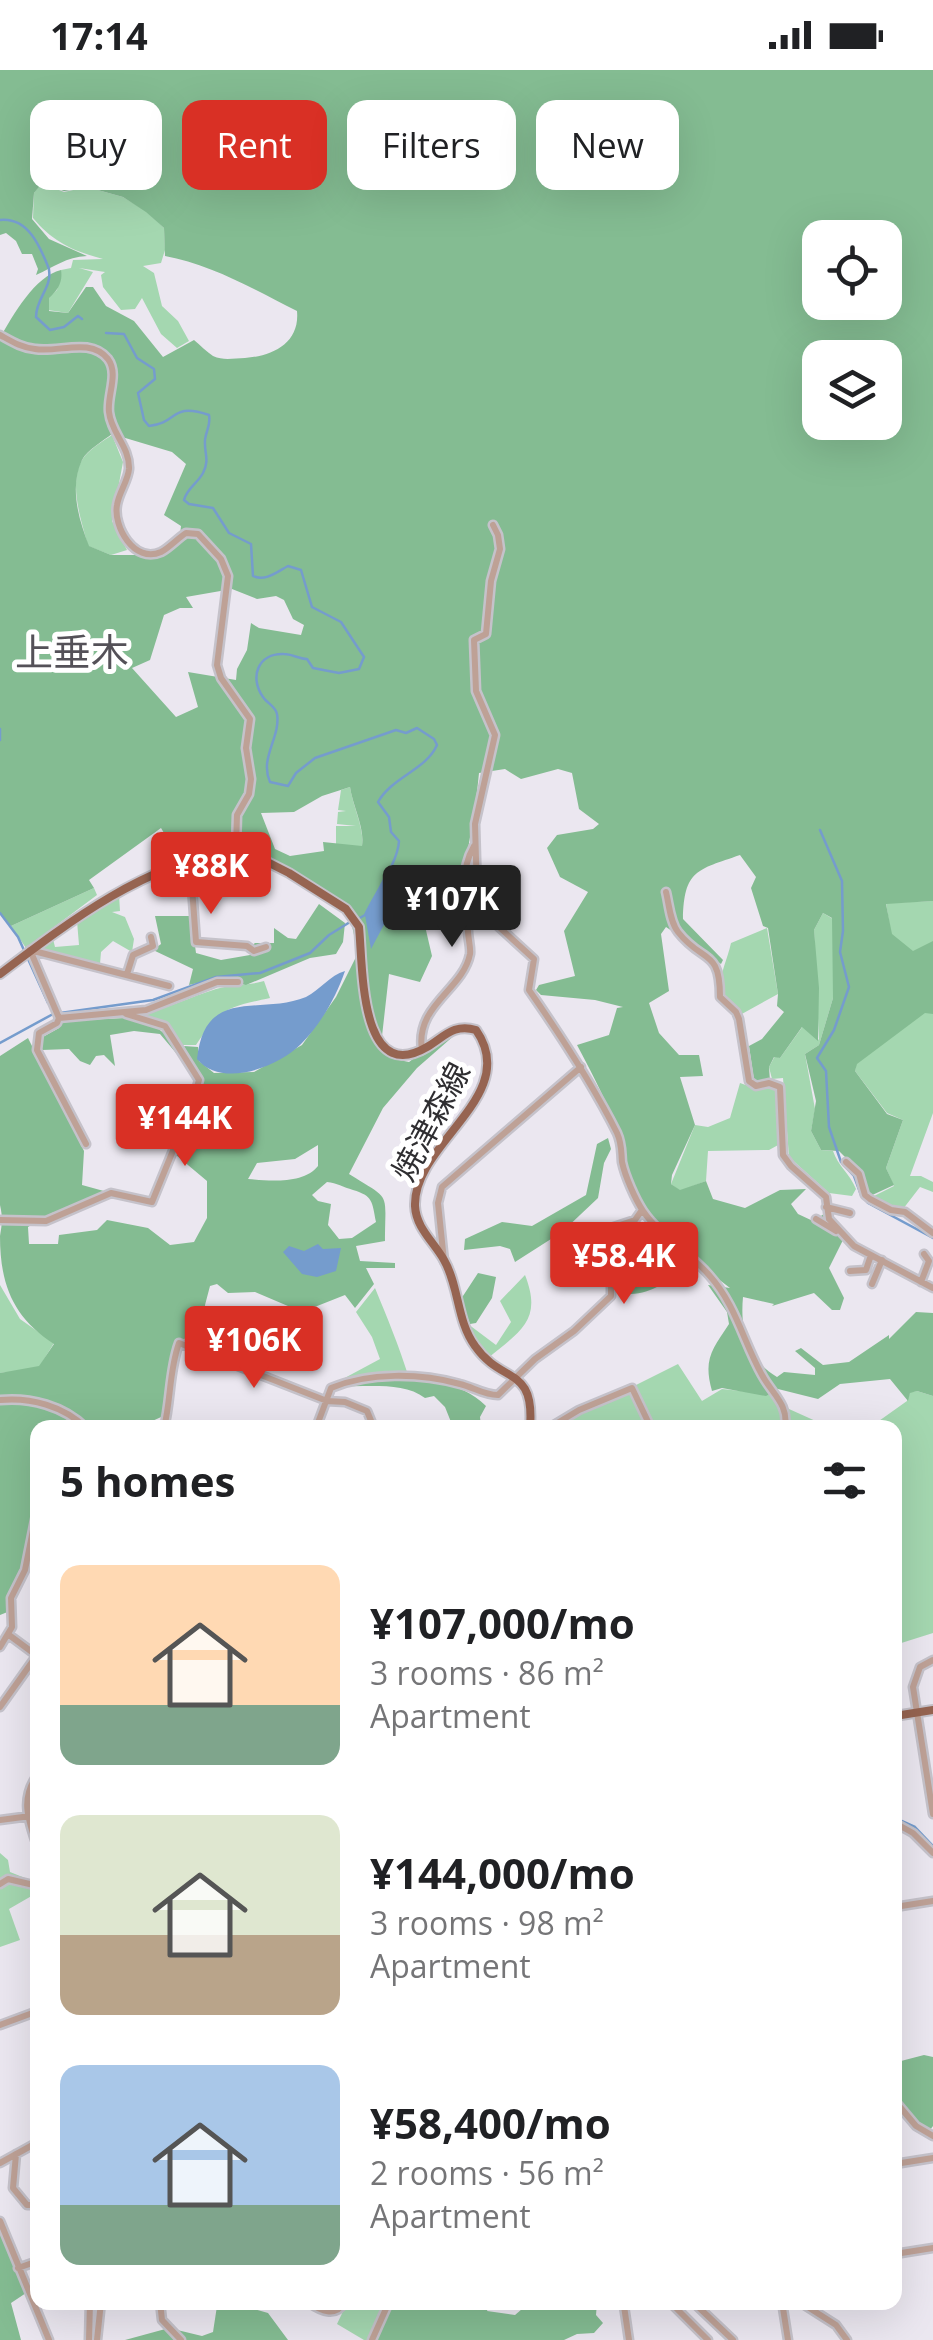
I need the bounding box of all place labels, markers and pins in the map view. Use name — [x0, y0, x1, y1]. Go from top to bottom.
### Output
pin: ¥88K — [152, 832, 270, 917]
pin: ¥107K — [382, 865, 522, 950]
pin: ¥144K — [115, 1084, 255, 1169]
pin: ¥58.4K — [543, 1222, 705, 1307]
pin: ¥106K — [184, 1306, 324, 1391]

